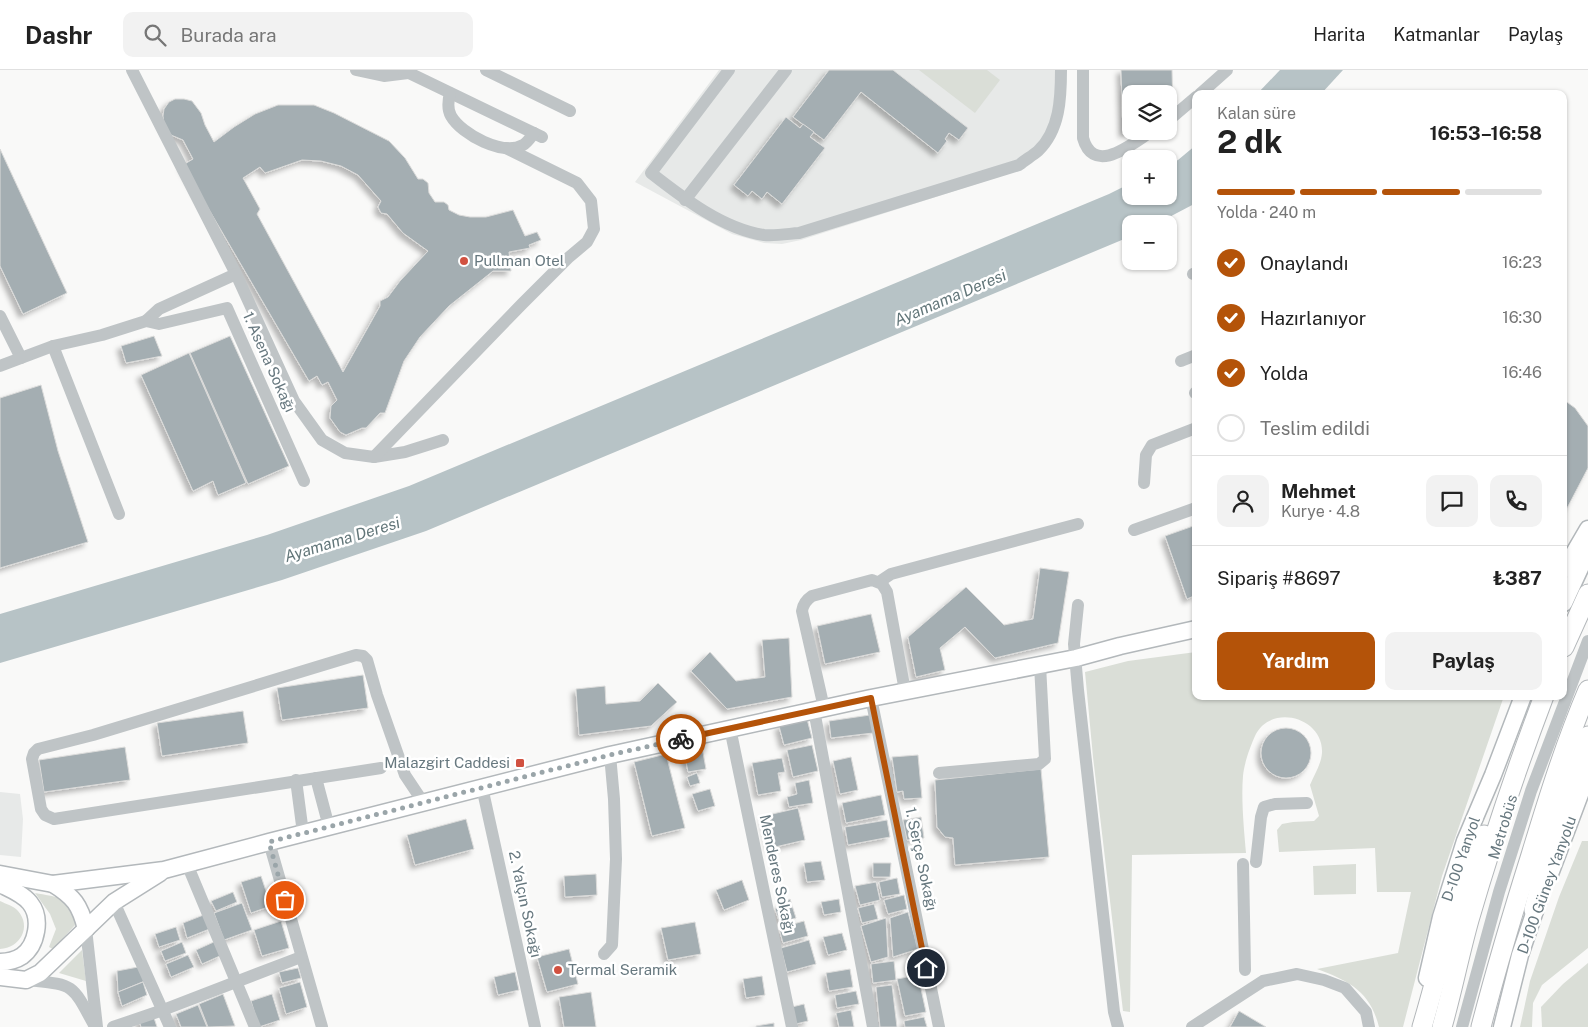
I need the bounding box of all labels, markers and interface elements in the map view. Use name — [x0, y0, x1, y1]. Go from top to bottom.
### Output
search box — [123, 12, 473, 57]
text: Dashr — [25, 21, 93, 49]
icon: search — [141, 21, 169, 49]
text: Burada ara — [181, 24, 277, 46]
text: Harita — [1313, 24, 1365, 45]
text: Katmanlar — [1393, 24, 1480, 45]
text: Paylaş — [1508, 24, 1563, 45]
map controls — [1122, 85, 1177, 270]
button: layers — [1122, 85, 1177, 140]
text: Kalan süre — [1217, 104, 1296, 123]
text: 16:53–16:58 — [1429, 122, 1542, 144]
text: 2 dk — [1217, 123, 1282, 160]
button: + — [1122, 150, 1177, 205]
text: Yolda · 240 m — [1217, 203, 1316, 222]
button: − — [1122, 215, 1177, 270]
icon: check — [1217, 249, 1245, 277]
place label: Pullman Otel — [474, 252, 564, 269]
text: Onaylandı — [1260, 252, 1348, 274]
text: 16:23 — [1502, 253, 1542, 272]
marker: Pullman Otel — [458, 255, 470, 267]
water label: Ayamama Deresi — [891, 265, 1009, 330]
icon: check — [1217, 304, 1245, 332]
text: Hazırlanıyor — [1260, 307, 1366, 329]
text: 16:30 — [1502, 308, 1542, 327]
street label: 1. Asena Sokağı — [240, 309, 299, 415]
icon: check — [1217, 359, 1245, 387]
text: Yolda — [1260, 362, 1308, 384]
text: 16:46 — [1502, 363, 1542, 382]
text: Teslim edildi — [1260, 417, 1370, 439]
button: person — [1217, 475, 1269, 527]
button: chat — [1426, 475, 1478, 527]
button: phone — [1490, 475, 1542, 527]
text: Mehmet — [1281, 480, 1356, 502]
text: Kurye · 4.8 — [1281, 502, 1360, 521]
water label: Ayamama Deresi — [282, 513, 402, 566]
text: Sipariş #8697 — [1217, 567, 1341, 589]
text: ₺387 — [1493, 567, 1542, 589]
button: Yardım — [1217, 632, 1375, 690]
button: Paylaş — [1385, 632, 1542, 690]
courier — [656, 714, 706, 764]
icon: bike — [667, 725, 695, 753]
place label: Malazgirt Caddesi — [384, 754, 510, 771]
marker: Malazgirt Caddesi — [514, 757, 526, 769]
street label: Metrobüs — [1485, 793, 1520, 861]
street label: 1. Serçe Sokağı — [902, 806, 941, 912]
street label: Menderes Sokağı — [757, 813, 798, 935]
street label: D-100 Yanyol — [1438, 814, 1483, 904]
street label: D-100 Güney Yanyolu — [1514, 814, 1579, 956]
street label: 2. Yalçın Sokağı — [506, 849, 545, 959]
pin — [264, 879, 306, 921]
icon: bag — [271, 886, 299, 914]
pin — [905, 947, 947, 989]
icon: home — [912, 954, 940, 982]
place label: Termal Seramik — [568, 961, 677, 978]
marker: Termal Seramik — [552, 964, 564, 976]

